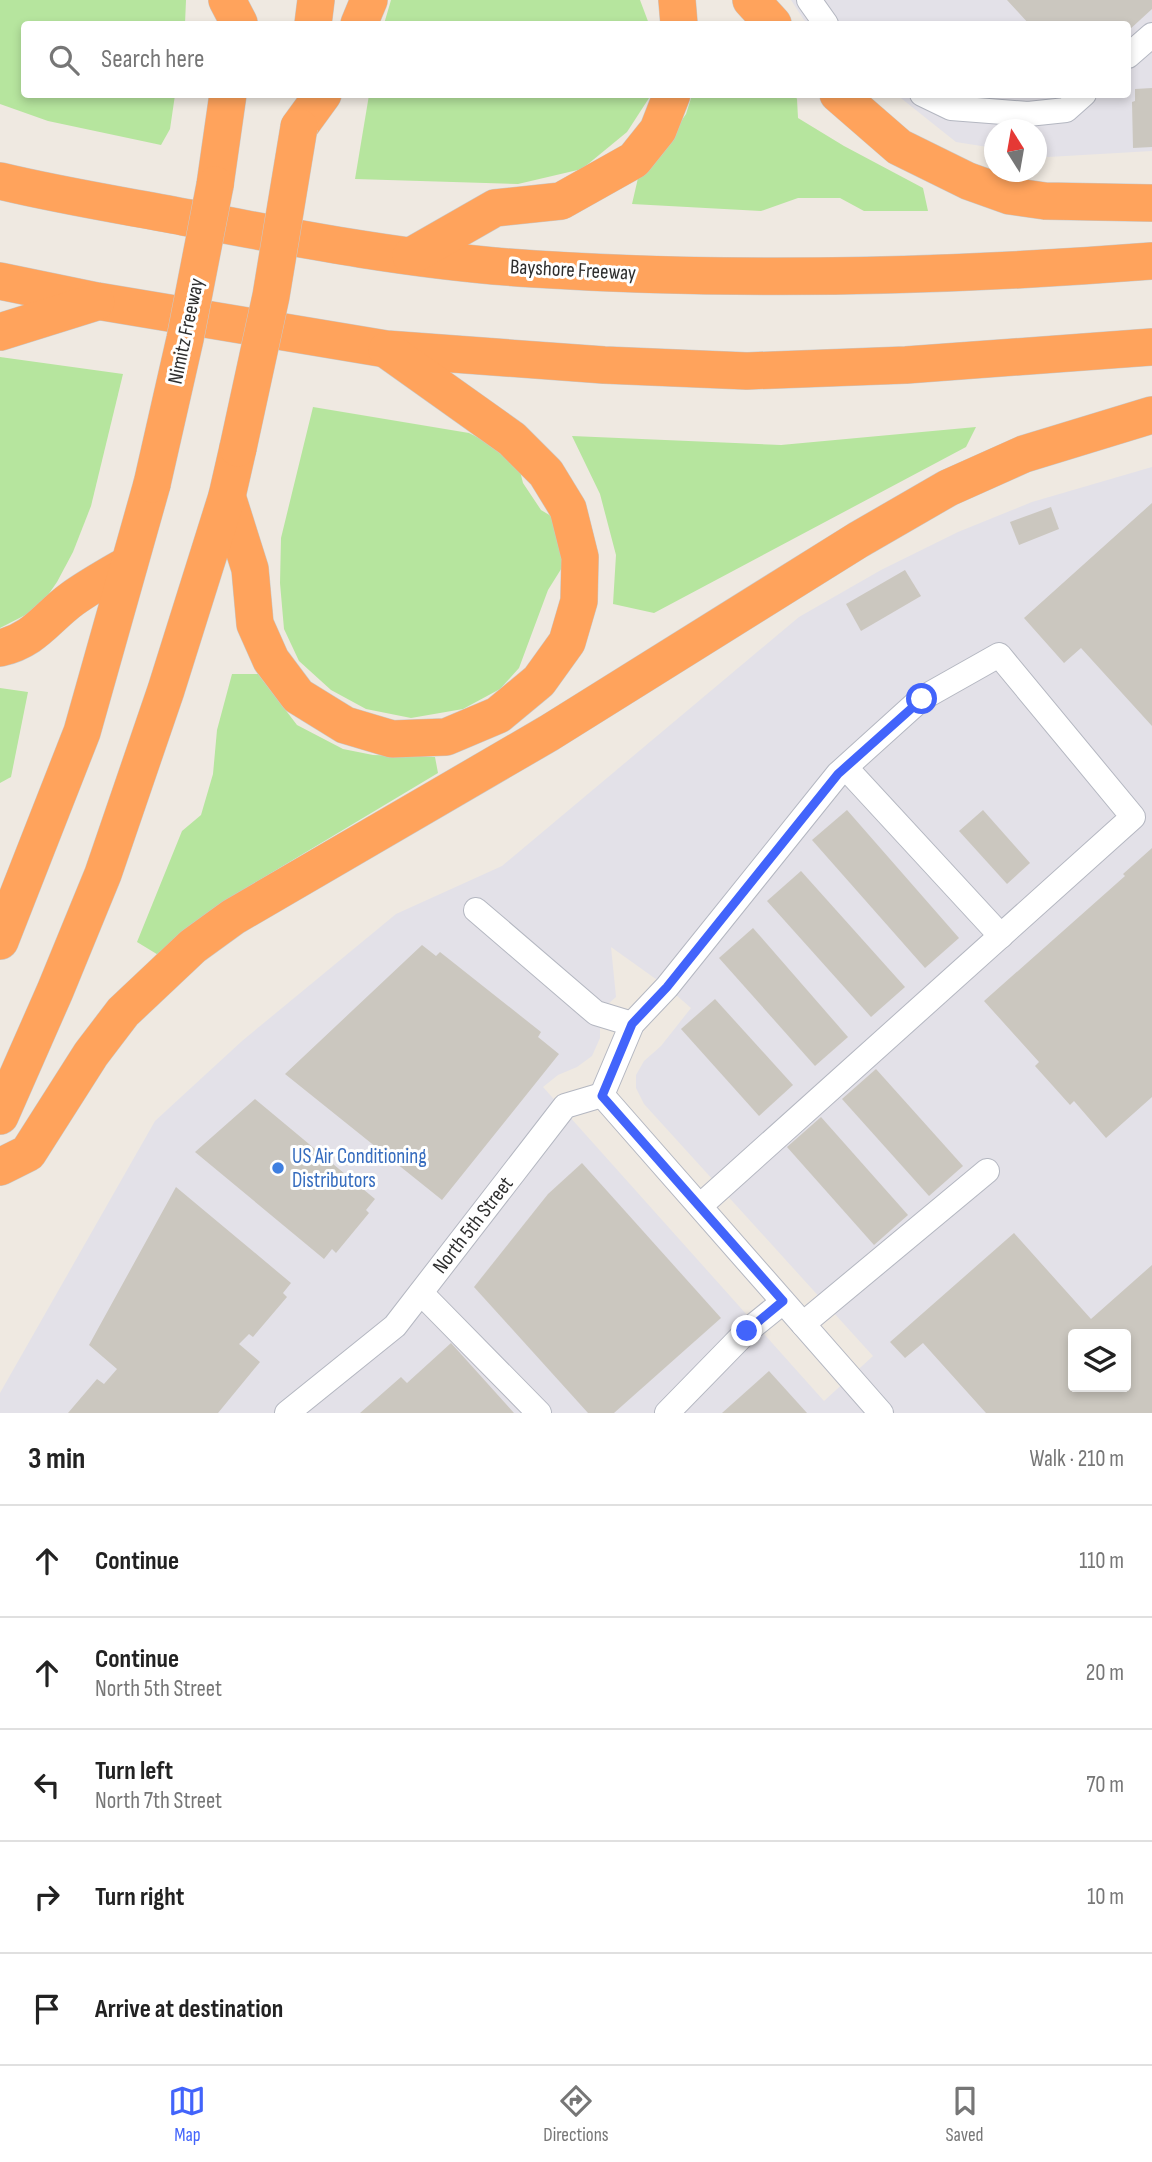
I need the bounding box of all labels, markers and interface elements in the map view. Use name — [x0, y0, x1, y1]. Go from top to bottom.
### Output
search box — [21, 21, 1131, 98]
icon: search — [45, 41, 83, 79]
text: Search here — [101, 44, 204, 75]
north arrow — [984, 119, 1047, 182]
street label: Bayshore Freeway — [509, 254, 637, 286]
street label: Nimitz Freeway — [163, 276, 209, 386]
route start — [906, 683, 937, 714]
place label: US Air Conditioning Distributors — [292, 1144, 427, 1193]
marker: US Air Conditioning Distributors — [270, 1160, 286, 1176]
street label: North 5th Street — [427, 1172, 519, 1278]
route end — [731, 1315, 762, 1346]
map controls — [1068, 1329, 1131, 1392]
button: layers — [1068, 1329, 1131, 1392]
text: 3 min — [28, 1441, 85, 1477]
text: Walk · 210 m — [1030, 1445, 1124, 1473]
icon: ahead — [28, 1542, 66, 1580]
text: Continue — [95, 1546, 179, 1577]
text: 110 m — [1079, 1547, 1124, 1575]
text: Continue — [95, 1644, 179, 1675]
icon: ahead — [28, 1654, 66, 1692]
text: 20 m — [1086, 1659, 1124, 1687]
text: North 5th Street — [95, 1675, 222, 1703]
text: Turn left — [95, 1756, 173, 1787]
icon: left — [28, 1766, 66, 1804]
text: 70 m — [1086, 1771, 1124, 1799]
text: North 7th Street — [95, 1787, 222, 1815]
icon: right — [28, 1878, 66, 1916]
text: Turn right — [95, 1882, 184, 1913]
text: 10 m — [1087, 1883, 1124, 1911]
icon: arrive — [28, 1990, 66, 2028]
text: Arrive at destination — [95, 1994, 283, 2025]
tab: Map — [168, 2082, 206, 2147]
tab: Directions — [543, 2082, 609, 2147]
tab: Saved — [945, 2082, 984, 2147]

